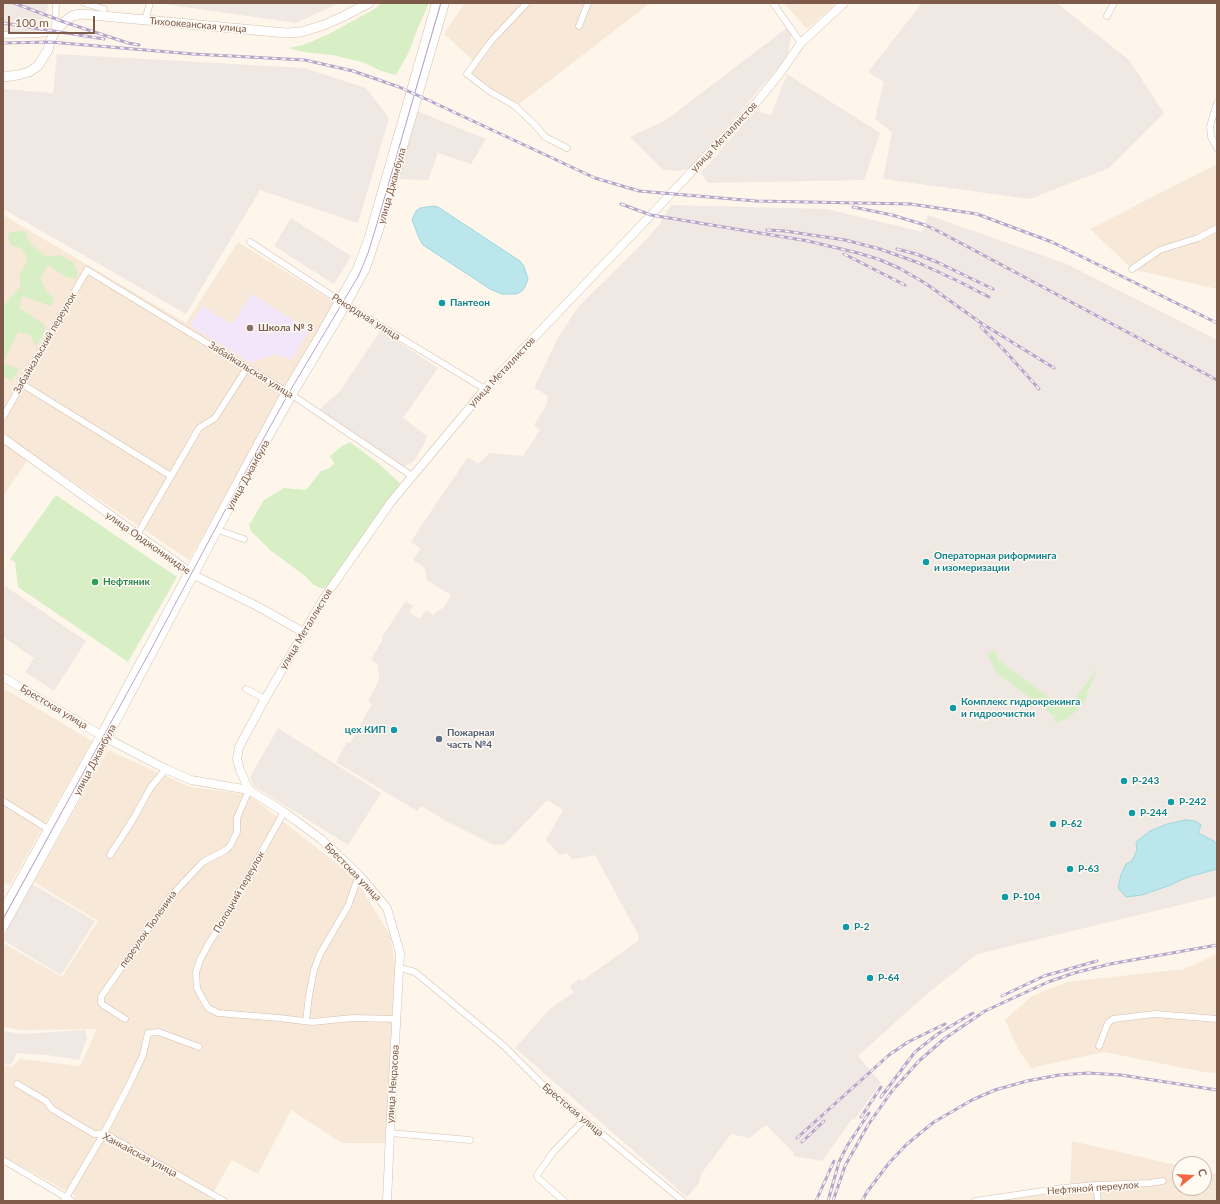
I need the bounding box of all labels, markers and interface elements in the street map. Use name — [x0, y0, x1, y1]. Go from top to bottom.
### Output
scale bar — [10, 8, 97, 34]
text: 100 m — [15, 15, 49, 30]
street label: Тихоокеанская улица — [149, 15, 247, 35]
street label: улица Металлистов — [688, 99, 760, 175]
street label: улица Джамбула — [375, 146, 409, 226]
street label: Забайкальский переулок — [11, 290, 79, 396]
street label: Рекордная улица — [329, 291, 403, 343]
place label: Пантеон — [450, 297, 490, 309]
marker: Пантеон — [437, 298, 447, 308]
place label: Школа № 3 — [258, 322, 313, 334]
marker: Школа № 3 — [245, 323, 255, 333]
street label: улица Металлистов — [466, 334, 538, 410]
street label: Забайкальская улица — [206, 339, 296, 401]
street label: улица Джамбула — [224, 438, 272, 512]
street label: улица Орджоникидзе — [103, 509, 193, 577]
place label: Операторная риформинга и изомеризации — [934, 550, 1057, 574]
marker: Операторная риформинга и изомеризации — [921, 557, 931, 567]
place label: Нефтяник — [103, 576, 150, 588]
marker: Нефтяник — [90, 577, 100, 587]
street label: улица Металлистов — [277, 587, 335, 671]
street label: Брестская улица — [18, 682, 90, 732]
place label: Комплекс гидрокрекинга и гидроочистки — [961, 696, 1080, 720]
marker: Комплекс гидрокрекинга и гидроочистки — [948, 703, 958, 713]
street label: улица Джамбула — [71, 722, 119, 798]
place label: цех КИП — [345, 724, 386, 736]
marker: цех КИП — [389, 725, 399, 735]
place label: Пожарная часть №4 — [447, 727, 495, 750]
marker: Пожарная часть №4 — [434, 734, 444, 744]
place label: Р-243 — [1132, 775, 1159, 787]
marker: Р-243 — [1119, 776, 1129, 786]
place label: Р-242 — [1179, 796, 1206, 808]
marker: Р-242 — [1166, 797, 1176, 807]
place label: Р-244 — [1140, 807, 1167, 819]
marker: Р-244 — [1127, 808, 1137, 818]
place label: Р-62 — [1061, 818, 1082, 830]
marker: Р-62 — [1048, 819, 1058, 829]
street label: Брестская улица — [322, 840, 384, 904]
street label: Полоцкий переулок — [211, 849, 267, 935]
place label: Р-63 — [1078, 863, 1099, 875]
marker: Р-63 — [1065, 864, 1075, 874]
street label: переулок Тюленина — [117, 888, 179, 970]
place label: Р-104 — [1013, 891, 1040, 903]
marker: Р-104 — [1000, 892, 1010, 902]
place label: Р-2 — [854, 921, 870, 933]
marker: Р-2 — [841, 922, 851, 932]
place label: Р-64 — [878, 972, 899, 984]
marker: Р-64 — [865, 973, 875, 983]
street label: улица Некрасова — [384, 1044, 402, 1124]
street label: Брестская улица — [540, 1081, 606, 1139]
street label: Ханкайская улица — [101, 1130, 179, 1180]
north arrow — [1172, 1156, 1212, 1196]
text: С — [1196, 1167, 1210, 1178]
street label: Нефтяной переулок — [1047, 1179, 1139, 1197]

